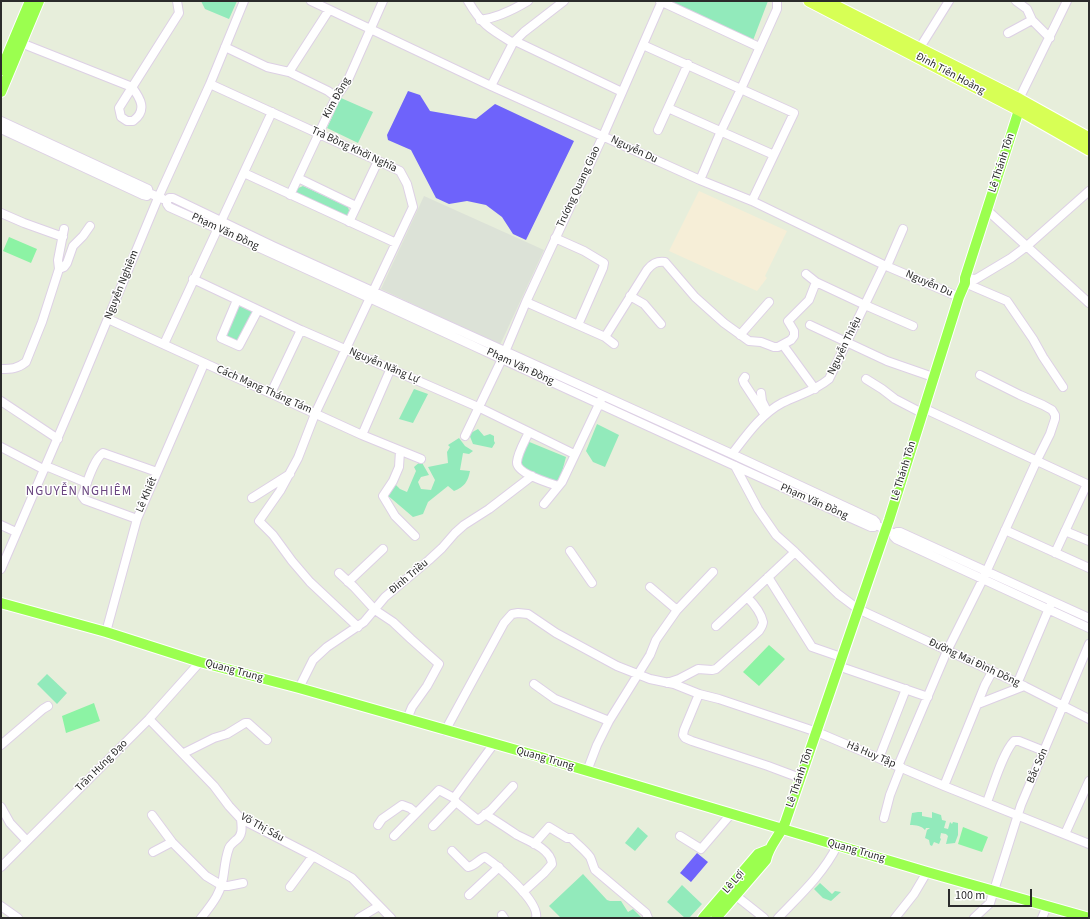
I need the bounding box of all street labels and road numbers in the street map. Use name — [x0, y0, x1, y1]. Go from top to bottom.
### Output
street label: Đinh Tiên Hoàng — [913, 50, 987, 98]
street label: Kim Đồng — [320, 75, 354, 121]
street label: Trà Bồng Khởi Nghĩa — [309, 124, 399, 176]
street label: Lê Thánh Tôn — [986, 132, 1018, 194]
street label: Nguyễn Du — [608, 133, 660, 167]
street label: Trương Quang Giao — [554, 144, 604, 230]
street label: Phạm Văn Đồng — [189, 211, 261, 253]
street label: Nguyễn Nghiêm — [102, 249, 142, 321]
street label: Nguyễn Du — [903, 268, 955, 300]
street label: Nguyễn Thiệu — [825, 315, 865, 377]
street label: Nguyễn Năng Lự — [347, 345, 421, 387]
street label: Phạm Văn Đồng — [484, 346, 556, 388]
street label: Cách Mạng Tháng Tám — [214, 363, 314, 417]
street label: Lê Thánh Tôn — [889, 440, 919, 502]
street label: Lê Khiết — [134, 475, 160, 515]
street label: Phạm Văn Đồng — [778, 481, 850, 523]
street label: Đinh Triều — [387, 557, 431, 597]
street label: Đường Mai Đình Dõng — [926, 636, 1022, 690]
street label: Quang Trung — [204, 657, 264, 685]
street label: Trần Hưng Đạo — [73, 737, 131, 795]
street label: Hà Huy Tập — [844, 739, 898, 771]
street label: Quang Trung — [515, 744, 575, 774]
street label: Bắc Sơn — [1024, 746, 1052, 786]
street label: Lê Thánh Tôn — [784, 747, 816, 809]
street label: Võ Thị Sáu — [238, 811, 286, 845]
street label: Quang Trung — [826, 836, 886, 866]
street label: Lê Lợi — [720, 868, 748, 896]

